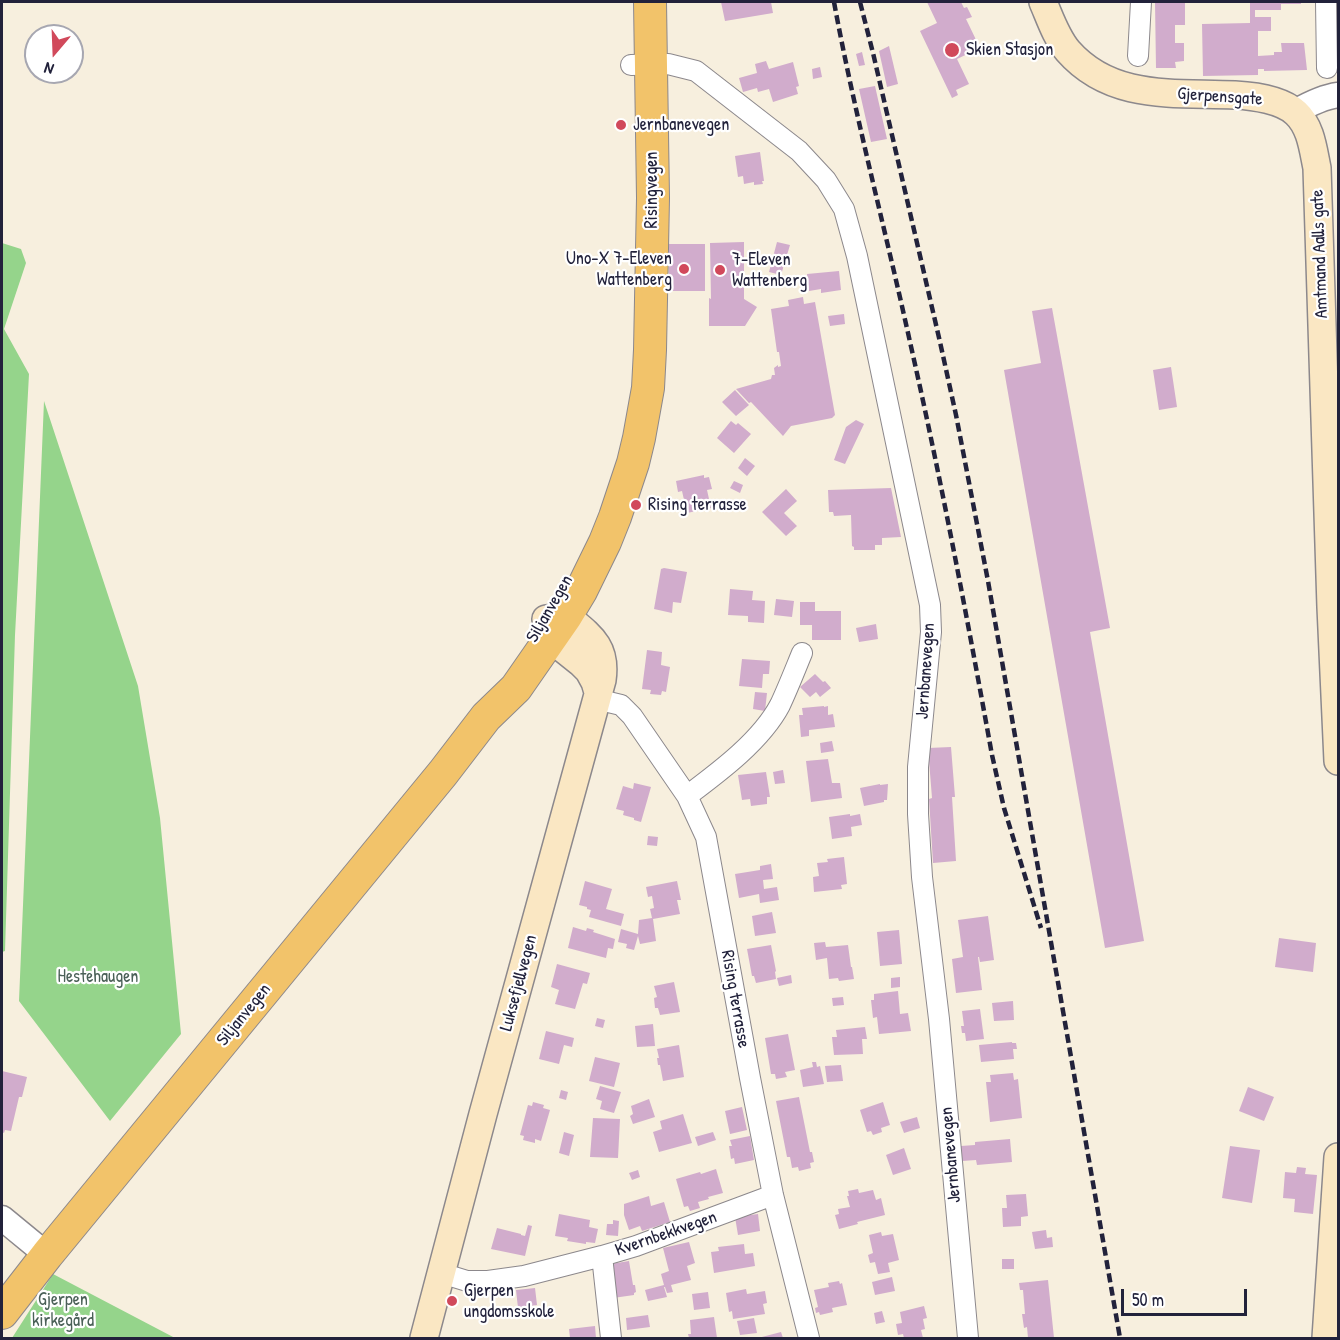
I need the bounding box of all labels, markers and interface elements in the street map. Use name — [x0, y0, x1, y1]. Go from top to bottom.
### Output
north arrow — [24, 24, 84, 84]
place label: Skien Stasjon — [966, 39, 1053, 61]
marker: Skien Stasjon — [943, 41, 961, 59]
text: N — [41, 57, 56, 81]
street label: Gjerpensgate — [1177, 83, 1263, 111]
place label: Jernbanevegen — [633, 114, 729, 136]
marker: Jernbanevegen — [614, 118, 628, 132]
street label: Risingvegen — [641, 152, 663, 228]
street label: Amtmand Aalls gate — [1307, 189, 1333, 319]
place label: Uno-X 7-Eleven Wattenberg — [566, 248, 672, 290]
place label: 7-Eleven Wattenberg — [732, 249, 807, 292]
marker: Uno-X 7-Eleven Wattenberg — [677, 262, 691, 276]
marker: 7-Eleven Wattenberg — [713, 263, 727, 277]
place label: Rising terrasse — [648, 494, 747, 516]
marker: Rising terrasse — [629, 498, 643, 512]
street label: Siljanvegen — [522, 571, 578, 647]
street label: Jernbanevegen — [912, 622, 940, 720]
street label: Luksefjellvegen — [496, 933, 542, 1033]
street label: Rising terrasse — [716, 949, 754, 1049]
park label: Hestehaugen — [58, 966, 138, 988]
street label: Siljanvegen — [212, 979, 276, 1051]
street label: Jernbanevegen — [936, 1106, 966, 1204]
street label: Kvernbekkvegen — [612, 1207, 720, 1261]
scale bar — [1124, 1277, 1250, 1315]
place label: Gjerpen ungdomsskole — [464, 1280, 554, 1322]
text: 50 m — [1132, 1287, 1164, 1312]
park label: Gjerpen kirkegård — [32, 1289, 94, 1332]
marker: Gjerpen ungdomsskole — [445, 1294, 459, 1308]

